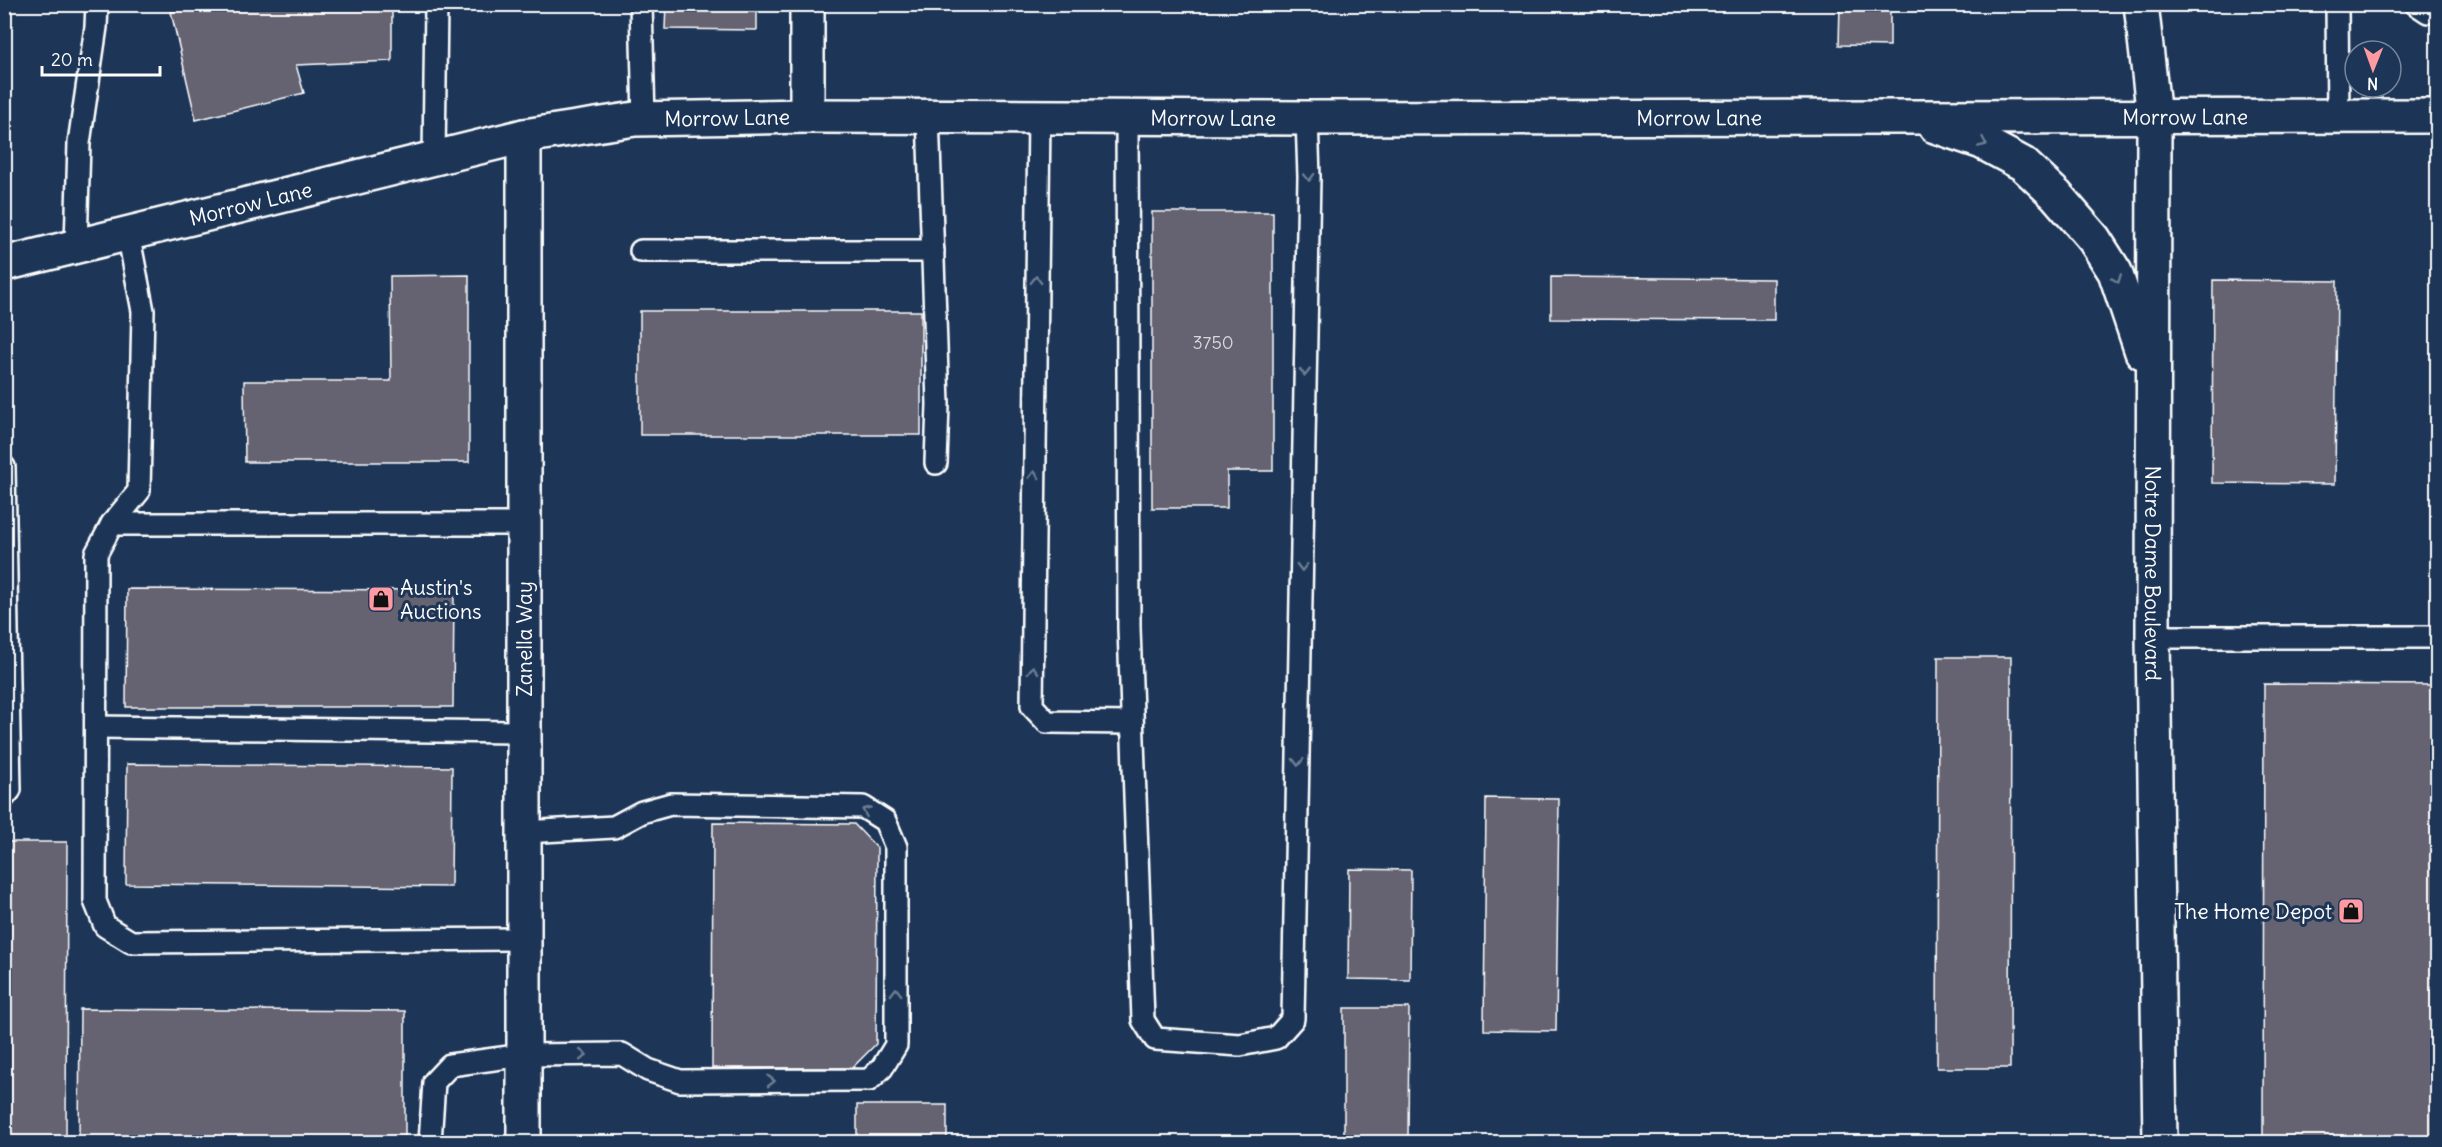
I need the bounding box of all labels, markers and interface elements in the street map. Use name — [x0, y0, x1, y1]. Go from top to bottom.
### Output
scale bar — [42, 39, 160, 77]
north arrow — [2343, 39, 2403, 99]
text: 20 m — [51, 48, 93, 71]
text: N — [2367, 74, 2378, 94]
street label: Morrow Lane — [664, 103, 790, 132]
street label: Morrow Lane — [2122, 103, 2248, 130]
street label: Morrow Lane — [1150, 104, 1276, 131]
street label: Morrow Lane — [1636, 104, 1762, 131]
one-way arrow — [1976, 136, 1987, 148]
one-way arrow — [1303, 172, 1315, 181]
street label: Morrow Lane — [186, 175, 315, 231]
one-way arrow — [2110, 272, 2122, 283]
one-way arrow — [1030, 275, 1043, 284]
house number: 3750 — [1192, 331, 1234, 354]
one-way arrow — [1299, 367, 1312, 376]
street label: Notre Dame Boulevard — [2139, 465, 2167, 681]
one-way arrow — [1028, 470, 1041, 479]
one-way arrow — [1295, 562, 1308, 571]
place label: Austin's Auctions — [400, 574, 482, 625]
street label: Zanella Way — [511, 581, 538, 697]
shop icon: Austin's Auctions — [366, 584, 396, 614]
one-way arrow — [1026, 665, 1039, 674]
one-way arrow — [1292, 757, 1304, 766]
one-way arrow — [862, 806, 873, 818]
shop icon: The Home Depot — [2336, 896, 2366, 926]
place label: The Home Depot — [2174, 898, 2332, 925]
one-way arrow — [890, 988, 902, 997]
one-way arrow — [578, 1049, 587, 1061]
one-way arrow — [767, 1075, 776, 1087]

